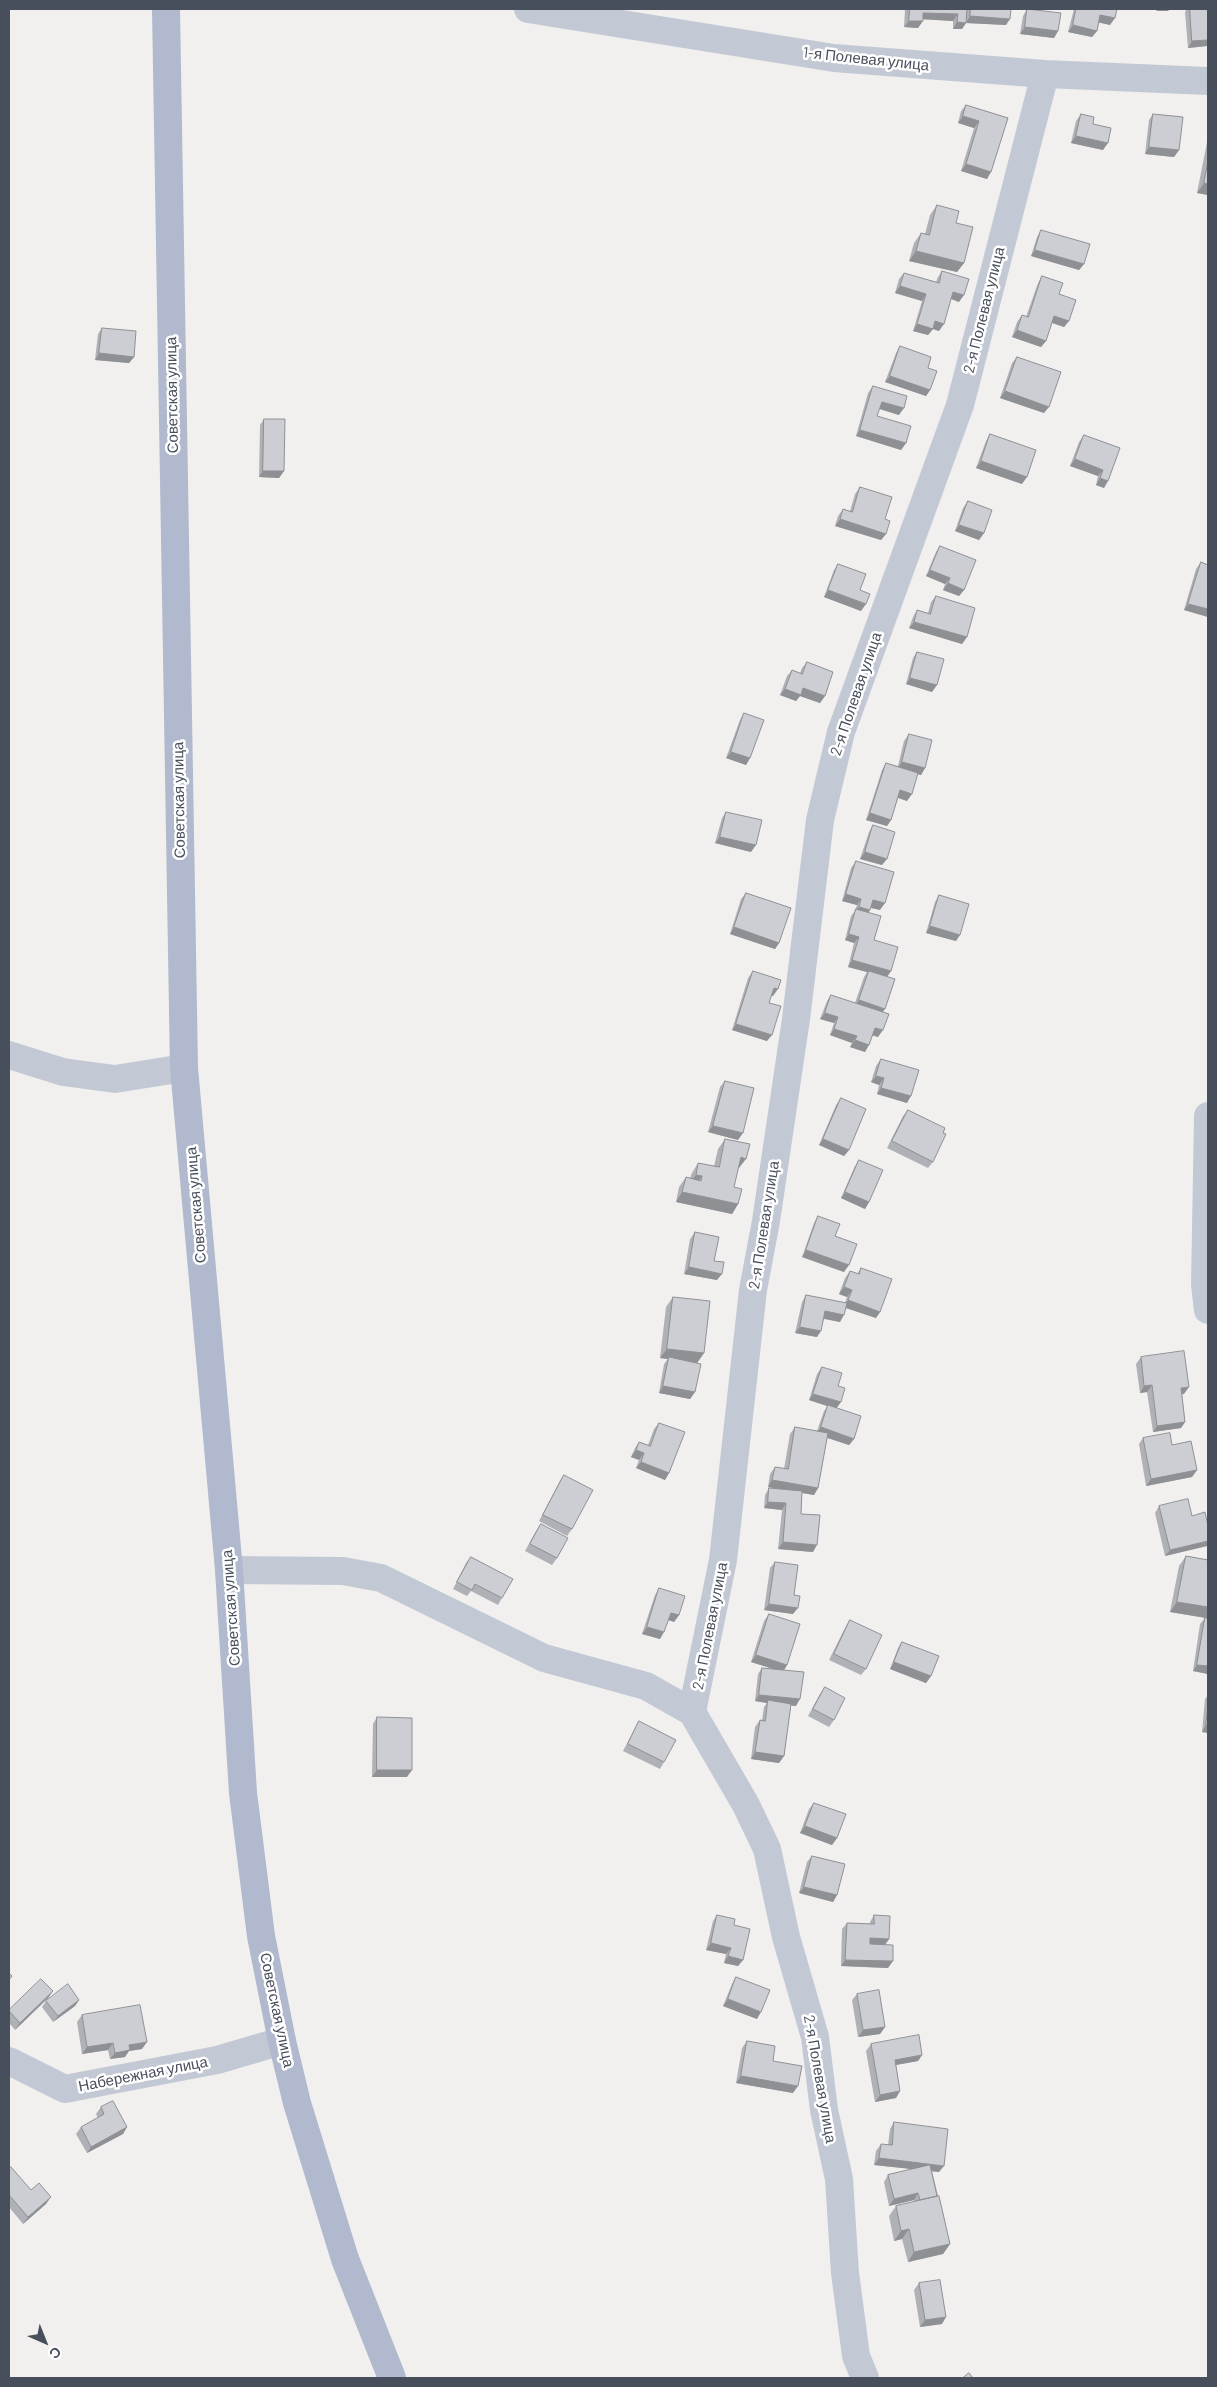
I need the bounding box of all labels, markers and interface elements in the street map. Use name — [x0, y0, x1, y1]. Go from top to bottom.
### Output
street label: 1-я Полевая улица — [802, 43, 930, 75]
street label: 2-я Полевая улица — [960, 245, 1008, 375]
street label: Советская улица — [162, 337, 182, 453]
street label: 2-я Полевая улица — [826, 630, 886, 758]
street label: Советская улица — [169, 742, 189, 858]
street label: Советская улица — [182, 1146, 210, 1264]
street label: 2-я Полевая улица — [745, 1160, 783, 1290]
street label: Советская улица — [218, 1549, 244, 1667]
street label: 2-я Полевая улица — [689, 1561, 731, 1691]
street label: Советская улица — [256, 1951, 298, 2069]
street label: 2-я Полевая улица — [800, 2014, 840, 2144]
street label: Набережная улица — [77, 2053, 209, 2095]
north arrow — [20, 2317, 70, 2367]
text: С — [46, 2344, 65, 2363]

